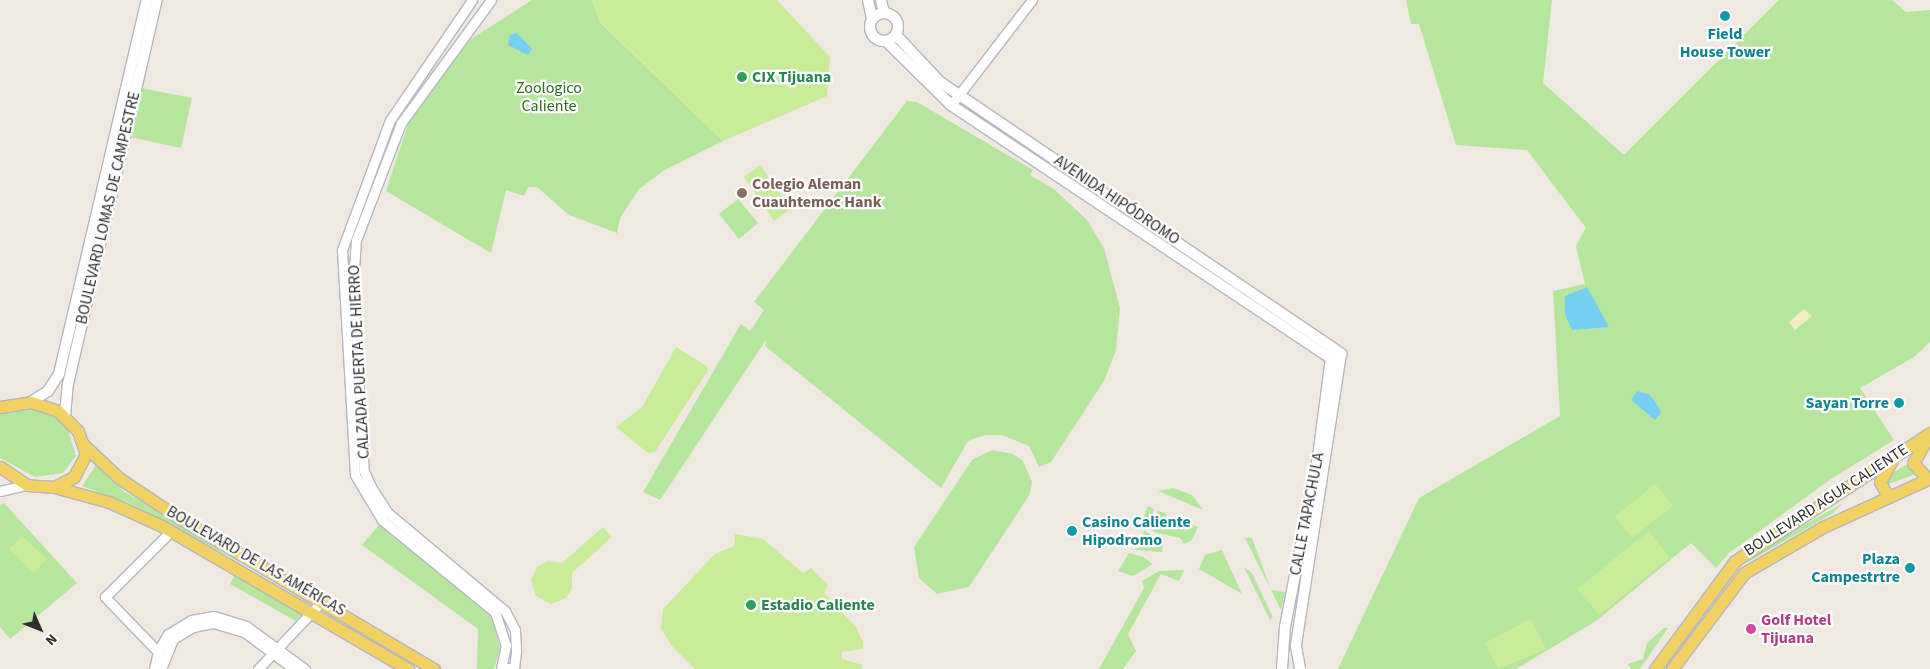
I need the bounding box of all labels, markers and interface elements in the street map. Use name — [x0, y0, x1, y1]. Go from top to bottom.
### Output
marker: Field House Tower — [1719, 10, 1731, 22]
place label: Field House Tower — [1680, 24, 1770, 62]
place label: CIX Tijuana — [752, 67, 831, 87]
marker: CIX Tijuana — [736, 71, 748, 83]
park label: Zoologico Caliente — [516, 78, 582, 116]
street label: BOULEVARD LOMAS DE CAMPESTRE — [72, 90, 144, 326]
street label: AVENIDA HIPÓDROMO — [1051, 151, 1183, 249]
place label: Colegio Aleman Cuauhtemoc Hank — [752, 174, 881, 212]
marker: Colegio Aleman Cuauhtemoc Hank — [736, 187, 748, 199]
street label: CALZADA PUERTA DE HIERRO — [344, 264, 374, 460]
place label: Sayan Torre — [1805, 393, 1889, 413]
marker: Sayan Torre — [1893, 397, 1905, 409]
street label: BOULEVARD AGUA CALIENTE — [1741, 440, 1911, 560]
street label: CALLE TAPACHULA — [1286, 451, 1328, 577]
street label: BOULEVARD DE LAS AMÉRICAS — [163, 502, 349, 620]
place label: Casino Caliente Hipodromo — [1082, 512, 1191, 550]
marker: Casino Caliente Hipodromo — [1066, 525, 1078, 537]
place label: Plaza Campestrtre — [1811, 549, 1900, 587]
marker: Plaza Campestrtre — [1904, 562, 1916, 574]
place label: Estadio Caliente — [761, 595, 875, 615]
marker: Estadio Caliente — [745, 599, 757, 611]
north arrow — [15, 604, 65, 654]
place label: Golf Hotel Tijuana — [1761, 610, 1831, 648]
marker: Golf Hotel Tijuana — [1745, 623, 1757, 635]
text: N — [40, 629, 61, 650]

